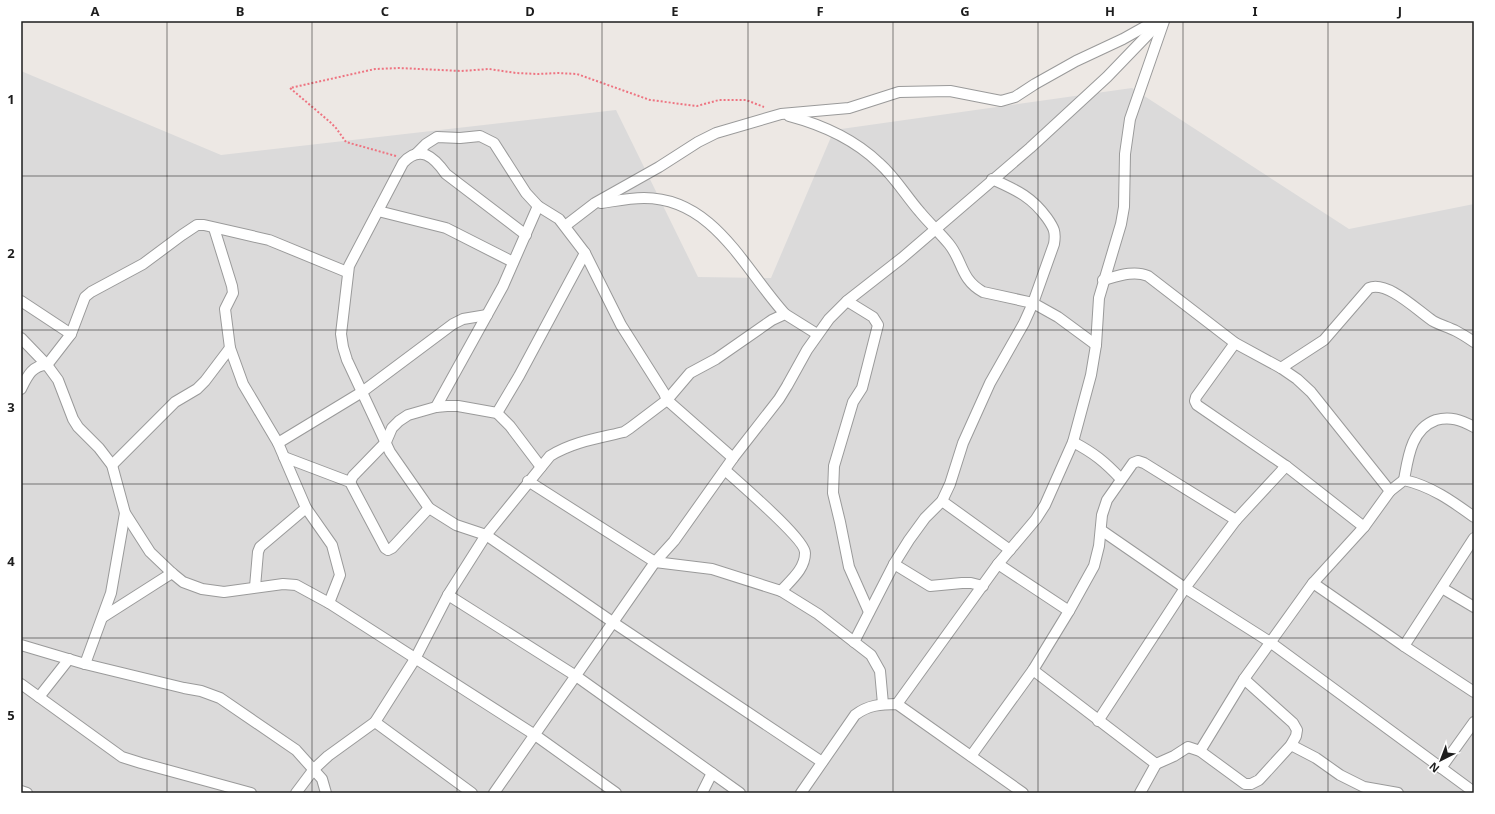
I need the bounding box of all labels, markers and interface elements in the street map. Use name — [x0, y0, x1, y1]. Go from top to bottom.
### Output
text: A — [91, 2, 100, 20]
text: B — [236, 2, 244, 20]
text: C — [381, 2, 389, 20]
text: D — [525, 2, 535, 20]
text: E — [671, 2, 679, 20]
text: F — [816, 2, 824, 20]
text: G — [960, 2, 970, 20]
text: H — [1105, 2, 1115, 20]
text: I — [1252, 2, 1258, 20]
text: J — [1397, 2, 1402, 20]
text: 1 — [7, 90, 15, 108]
text: 2 — [7, 244, 15, 262]
text: 3 — [7, 398, 15, 416]
text: 4 — [7, 552, 15, 570]
text: 5 — [7, 706, 15, 724]
north arrow — [1421, 740, 1461, 780]
text: N — [1426, 759, 1442, 776]

